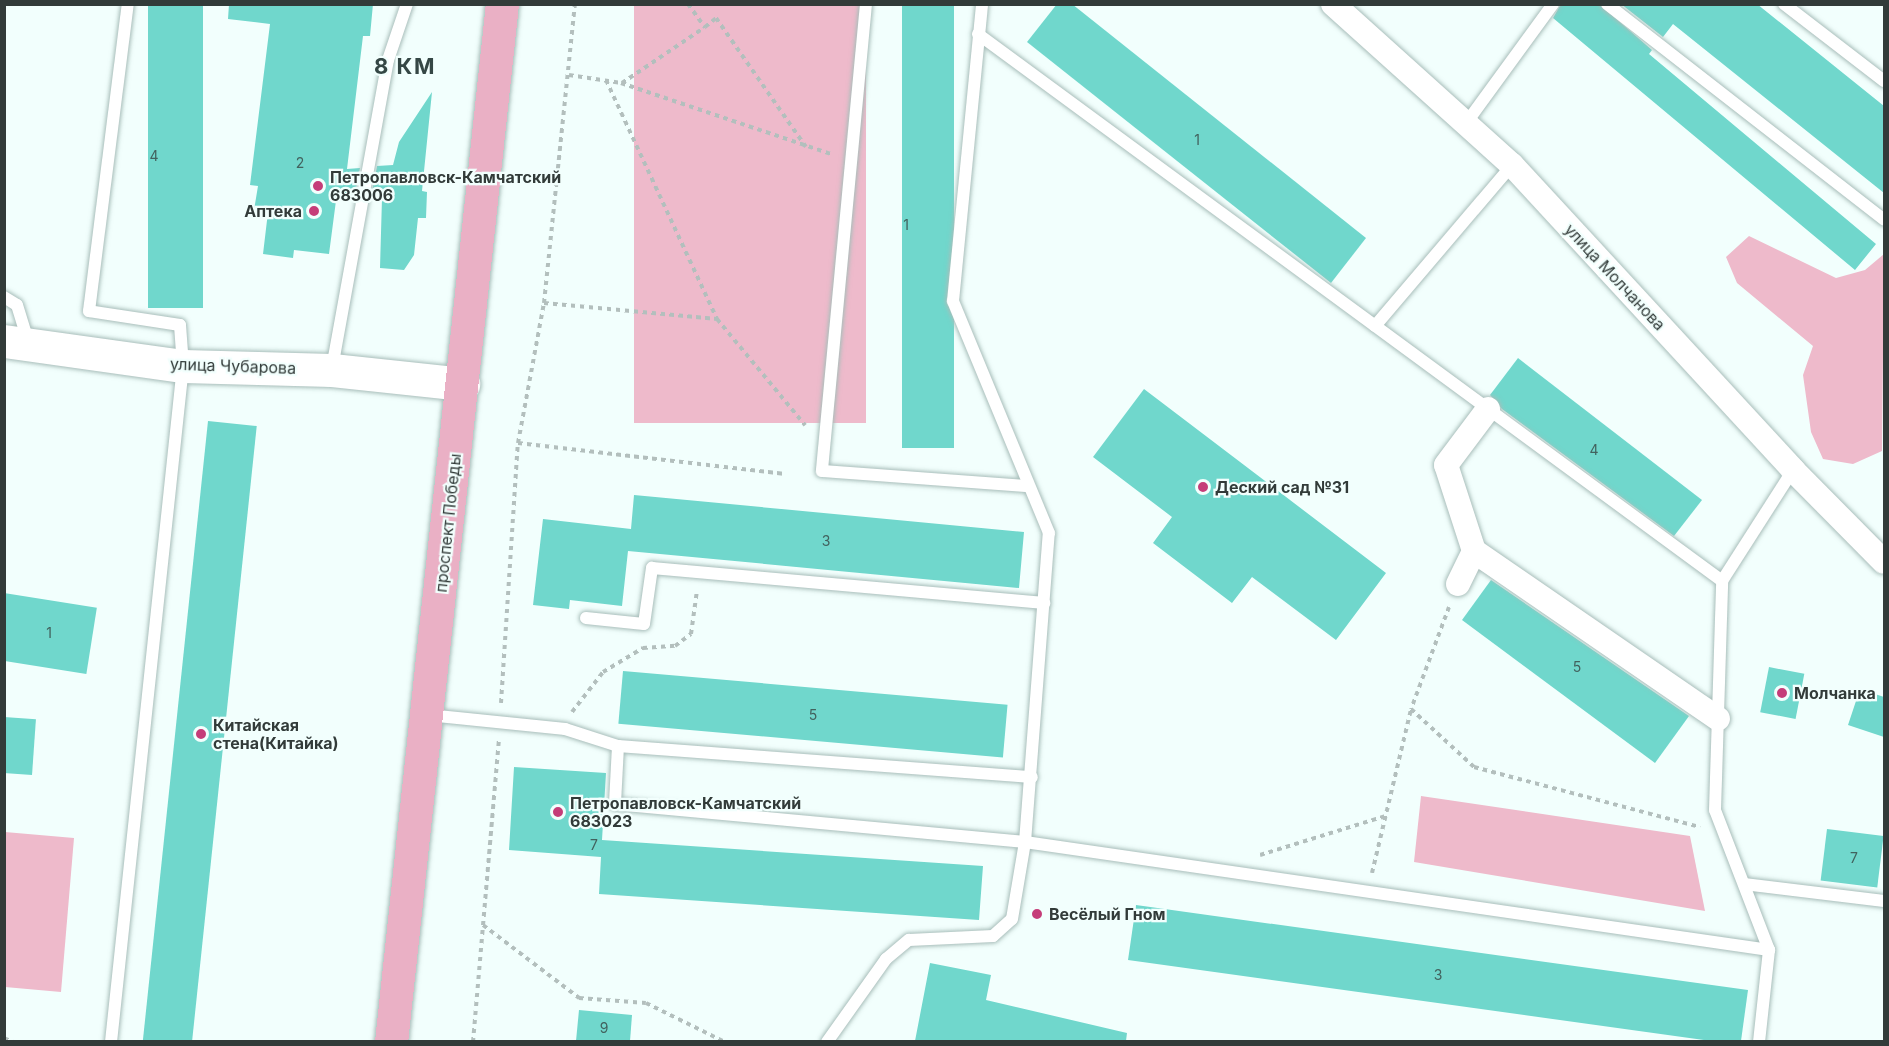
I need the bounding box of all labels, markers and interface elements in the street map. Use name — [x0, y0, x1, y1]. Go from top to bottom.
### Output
district label: 8 КМ — [374, 54, 436, 80]
house number: 1 — [1194, 132, 1200, 148]
house number: 4 — [149, 148, 159, 164]
house number: 2 — [296, 155, 304, 171]
place label: Петропавловск-Камчатский 683006 — [330, 167, 561, 205]
marker: Петропавловск-Камчатский 683006 — [311, 179, 325, 193]
place label: Аптека — [244, 201, 302, 221]
marker: Аптека — [307, 204, 321, 218]
house number: 1 — [903, 217, 909, 233]
street label: улица Молчанова — [1561, 220, 1669, 334]
street label: улица Чубарова — [170, 354, 296, 378]
house number: 4 — [1589, 442, 1599, 458]
street label: проспект Победы — [431, 453, 465, 593]
place label: Деский сад №31 — [1215, 477, 1349, 497]
marker: Деский сад №31 — [1196, 480, 1210, 494]
house number: 3 — [822, 533, 830, 549]
house number: 1 — [46, 625, 52, 641]
house number: 5 — [1573, 659, 1581, 675]
place label: Молчанка — [1794, 683, 1876, 703]
marker: Молчанка — [1775, 686, 1789, 700]
house number: 5 — [809, 707, 817, 723]
place label: Китайская стена(Китайка) — [213, 715, 339, 753]
marker: Китайская стена(Китайка) — [194, 727, 208, 741]
place label: Петропавловск-Камчатский 683023 — [570, 793, 801, 831]
marker: Петропавловск-Камчатский 683023 — [551, 805, 565, 819]
house number: 7 — [590, 837, 598, 853]
house number: 7 — [1850, 850, 1858, 866]
place label: Весёлый Гном — [1049, 904, 1166, 924]
marker: Весёлый Гном — [1030, 907, 1044, 921]
house number: 3 — [1434, 967, 1442, 983]
house number: 9 — [600, 1020, 608, 1036]

